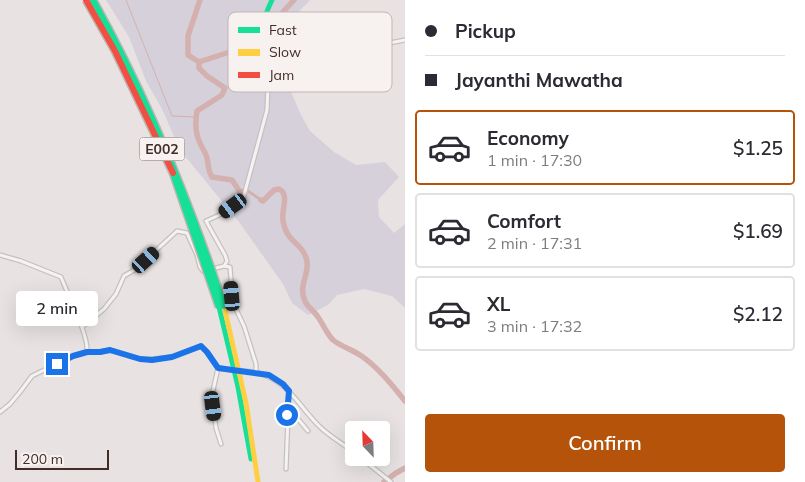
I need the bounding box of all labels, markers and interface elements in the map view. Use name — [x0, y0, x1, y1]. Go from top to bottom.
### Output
legend — [228, 12, 392, 92]
text: Pickup — [455, 19, 516, 43]
text: Fast — [269, 21, 297, 39]
text: Slow — [269, 43, 301, 61]
text: Jam — [269, 66, 294, 84]
text: Jayanthi Mawatha — [455, 68, 623, 92]
icon: car — [427, 125, 472, 170]
text: Economy — [487, 126, 569, 150]
text: $1.25 — [733, 136, 783, 160]
road number: E002 — [140, 138, 184, 160]
text: 1 min · 17:30 — [487, 150, 582, 170]
car — [216, 191, 249, 221]
icon: car — [427, 208, 472, 253]
text: Comfort — [487, 209, 561, 233]
text: $1.69 — [733, 219, 783, 243]
text: 2 min · 17:31 — [487, 233, 582, 253]
car — [129, 244, 162, 276]
car — [223, 280, 240, 312]
icon: car — [427, 291, 472, 336]
callout: 2 min — [16, 292, 98, 326]
text: XL — [487, 292, 510, 316]
text: 2 min — [36, 298, 78, 318]
text: $2.12 — [733, 302, 783, 326]
text: 3 min · 17:32 — [487, 316, 582, 336]
route end — [46, 353, 68, 375]
car — [203, 390, 222, 422]
route start — [276, 404, 298, 426]
button: Confirm — [425, 414, 785, 472]
north arrow — [345, 421, 390, 466]
map controls — [345, 421, 390, 466]
scale bar — [15, 447, 109, 470]
text: 200 m — [22, 450, 63, 468]

